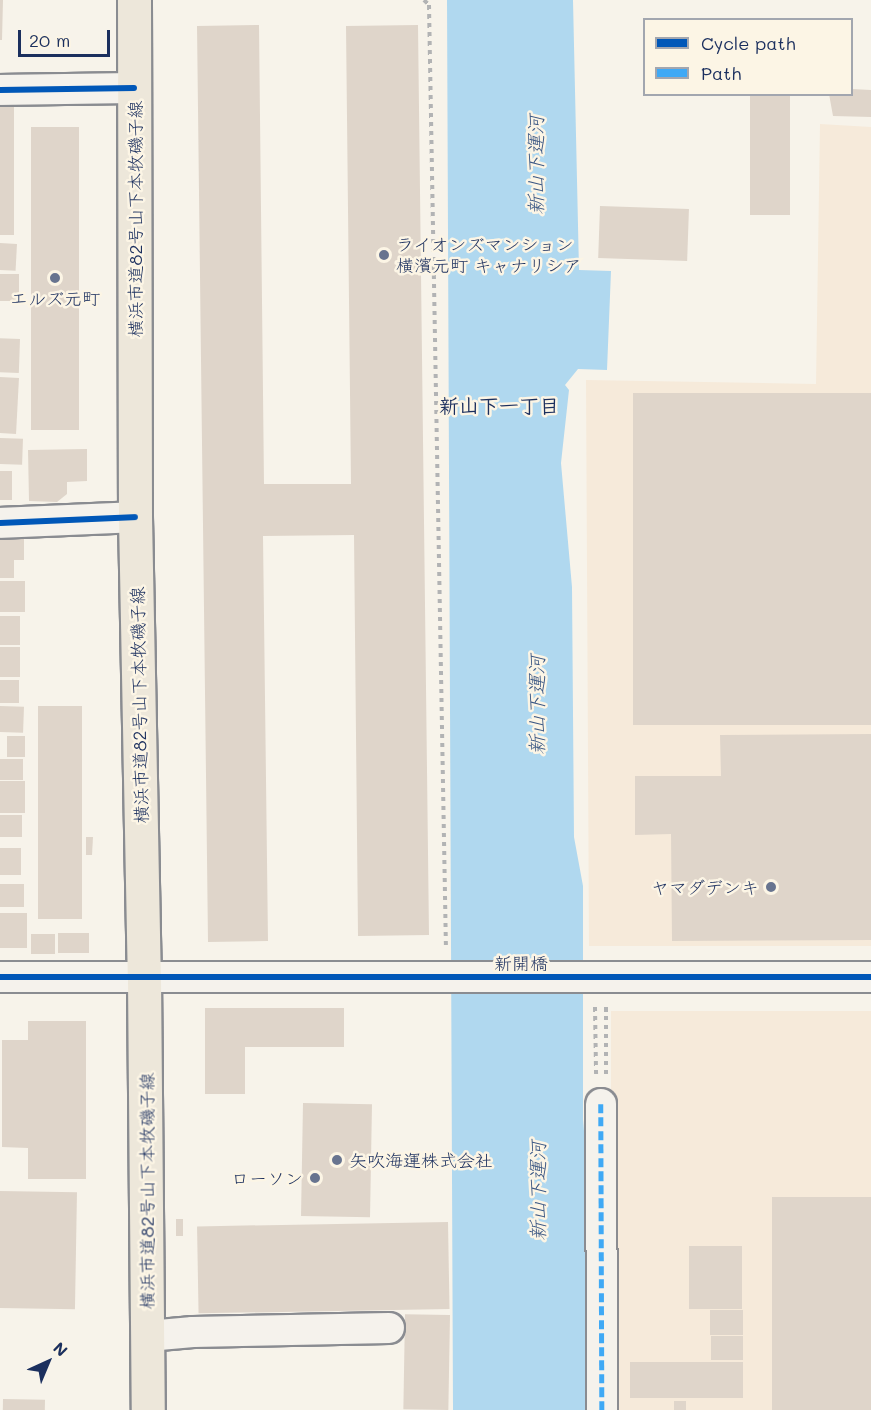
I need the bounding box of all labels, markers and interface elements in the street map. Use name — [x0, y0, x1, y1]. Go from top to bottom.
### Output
scale bar — [21, 18, 112, 56]
legend — [643, 18, 853, 96]
text: 20 m — [29, 28, 70, 52]
text: Cycle path — [701, 31, 796, 55]
text: Path — [701, 61, 741, 85]
street label: 横浜市道82号山下本牧磯子線 — [124, 101, 146, 337]
water label: 新山下運河 — [523, 115, 547, 215]
place label: ライオンズマンション 横濱元町 キャナリシア — [396, 234, 582, 276]
marker: ライオンズマンション 横濱元町 キャナリシア — [377, 248, 391, 262]
marker: エルズ元町 — [48, 271, 62, 285]
place label: エルズ元町 — [10, 287, 100, 309]
district label: 新山下一丁目 — [439, 393, 559, 417]
street label: 横浜市道82号山下本牧磯子線 — [126, 586, 152, 824]
water label: 新山下運河 — [524, 655, 548, 755]
place label: ヤマダデンキ — [651, 876, 759, 898]
marker: ヤマダデンキ — [764, 880, 778, 894]
street label: 新開橋 — [494, 952, 548, 974]
street label: 横浜市道82号山下本牧磯子線 — [136, 1073, 158, 1309]
water label: 新山下運河 — [525, 1141, 549, 1241]
place label: 矢吹海運株式会社 — [349, 1149, 493, 1171]
marker: 矢吹海運株式会社 — [330, 1153, 344, 1167]
place label: ローソン — [231, 1167, 303, 1189]
marker: ローソン — [308, 1171, 322, 1185]
north arrow — [18, 1332, 78, 1392]
text: N — [49, 1337, 73, 1360]

